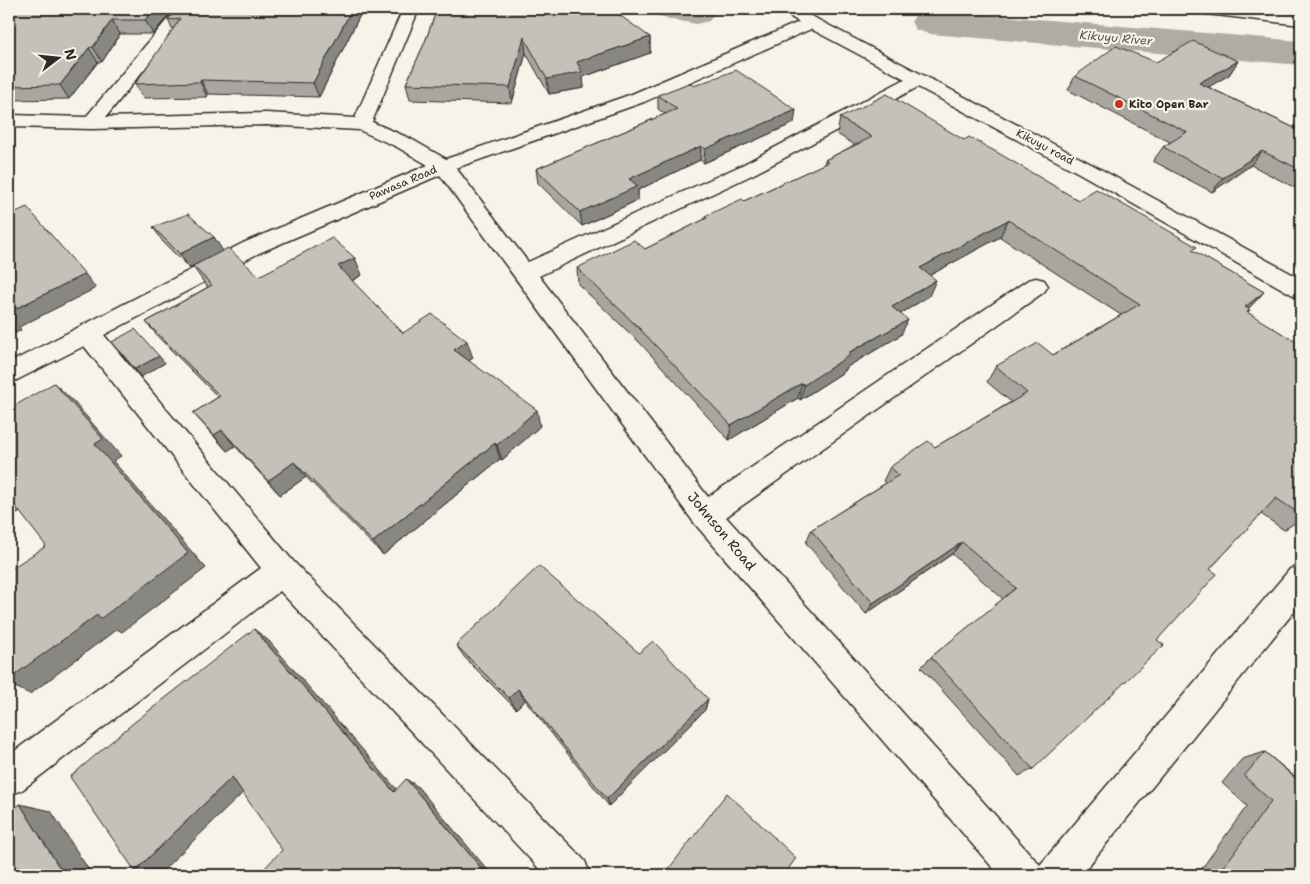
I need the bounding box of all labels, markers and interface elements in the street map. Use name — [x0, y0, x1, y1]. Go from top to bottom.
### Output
water label: Kikuyu River — [1079, 27, 1153, 49]
north arrow — [32, 32, 82, 82]
text: N — [60, 47, 81, 62]
place label: Kito Open Bar — [1129, 97, 1209, 112]
marker: Kito Open Bar — [1113, 98, 1125, 110]
street label: Kikuyu road — [1013, 125, 1077, 169]
street label: Pawasa Road — [367, 162, 439, 204]
street label: Johnson Road — [684, 488, 760, 574]

